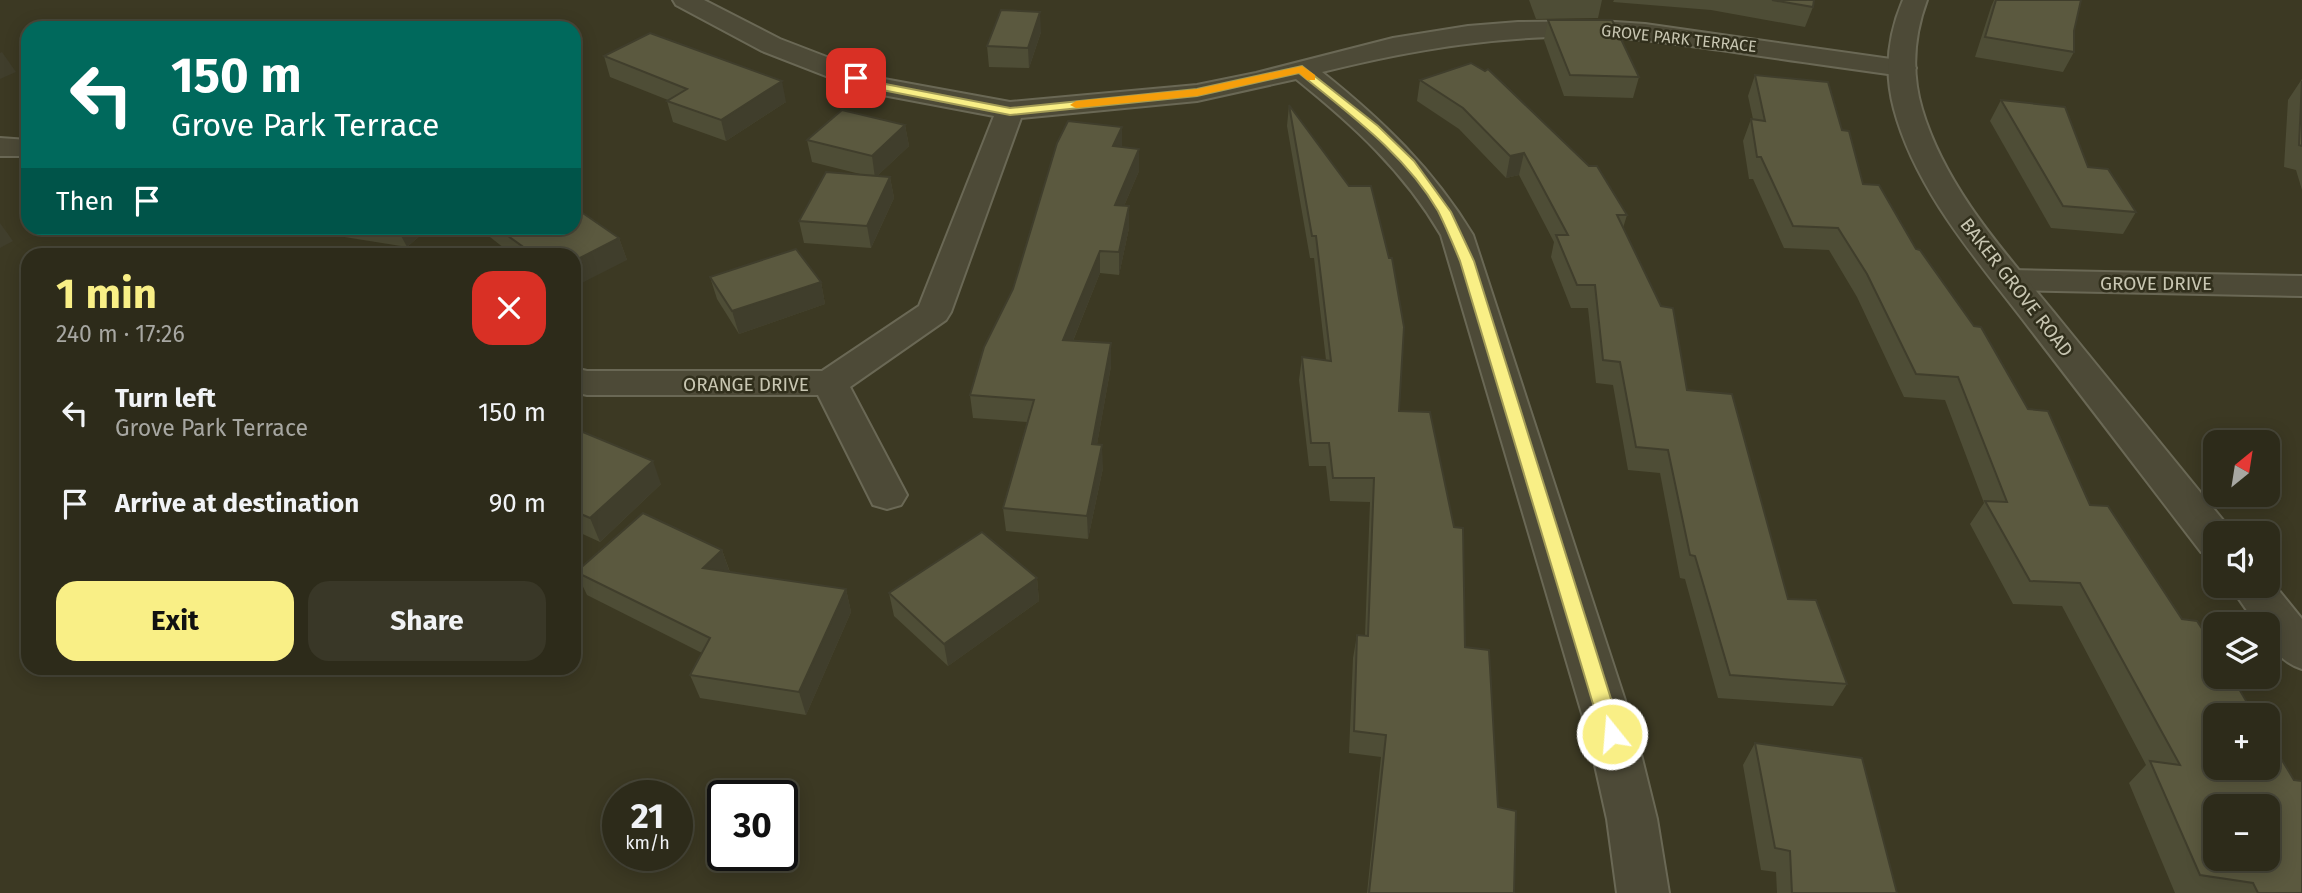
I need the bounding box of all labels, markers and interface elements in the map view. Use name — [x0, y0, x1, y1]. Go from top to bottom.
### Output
street label: GROVE PARK TERRACE — [1600, 21, 1757, 56]
text: 150 m — [171, 46, 302, 105]
pin — [826, 48, 886, 108]
icon: left — [56, 49, 147, 140]
icon: arrive — [837, 59, 875, 97]
text: Grove Park Terrace — [171, 106, 439, 144]
icon: arrive — [128, 182, 166, 220]
text: Then — [56, 186, 114, 217]
street label: BAKER GROVE ROAD — [1955, 213, 2078, 361]
text: 1 min — [56, 269, 157, 319]
button: close — [472, 271, 546, 345]
street label: GROVE DRIVE — [2100, 272, 2212, 295]
text: 240 m · 17:26 — [56, 320, 185, 348]
street label: ORANGE DRIVE — [683, 373, 809, 396]
text: Turn left — [115, 383, 216, 414]
icon: left — [56, 394, 94, 432]
text: 150 m — [478, 397, 546, 428]
text: Grove Park Terrace — [115, 414, 308, 442]
north arrow — [2203, 430, 2280, 508]
map controls — [2203, 430, 2280, 871]
icon: arrive — [56, 485, 94, 523]
text: Arrive at destination — [115, 488, 359, 519]
text: 90 m — [489, 488, 546, 519]
button: sound — [2203, 521, 2280, 598]
button: Exit — [56, 581, 294, 661]
button: Share — [308, 581, 546, 661]
button: layers — [2203, 612, 2280, 689]
position arrow — [1575, 697, 1649, 771]
button: + — [2203, 703, 2280, 780]
speed limit sign: 30 — [707, 780, 798, 871]
button: − — [2203, 794, 2280, 871]
text: 21 — [631, 795, 664, 837]
text: km/h — [625, 832, 670, 854]

